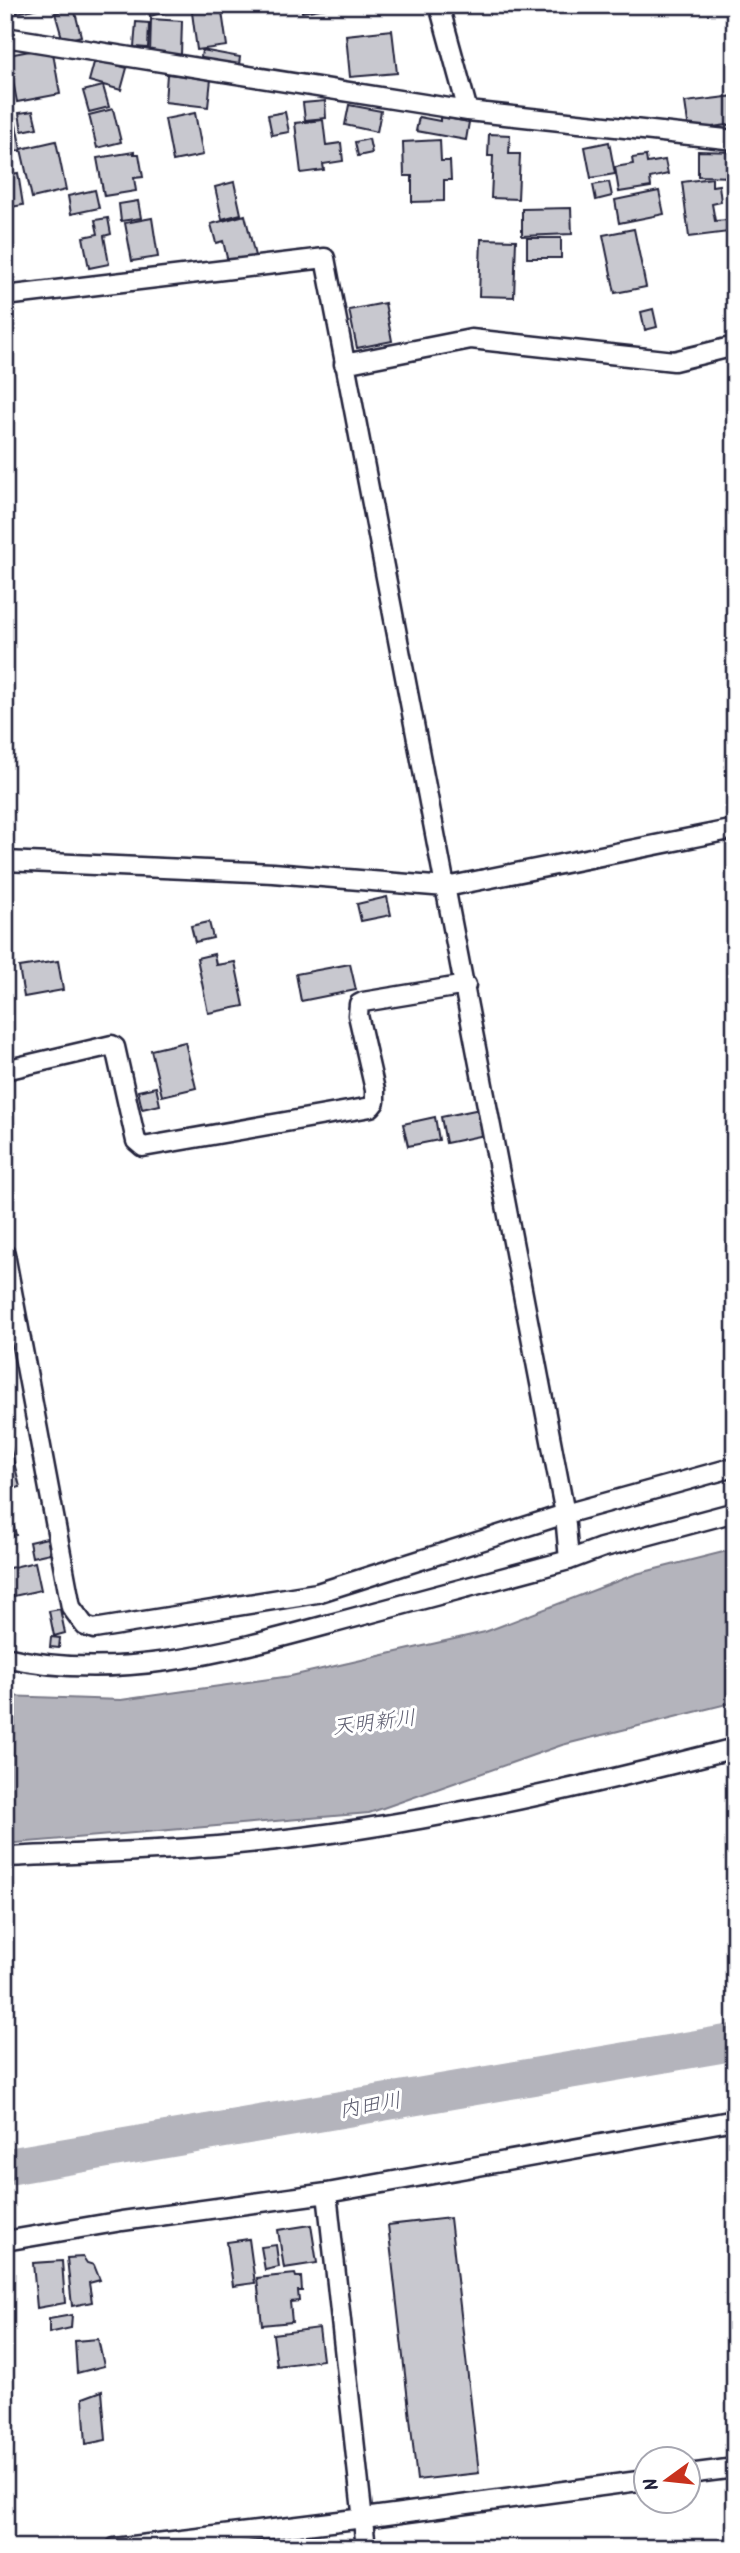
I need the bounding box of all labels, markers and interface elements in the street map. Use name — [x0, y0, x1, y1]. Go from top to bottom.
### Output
water label: 天明新川 — [330, 1702, 418, 1745]
water label: 内田川 — [336, 2085, 404, 2128]
north arrow — [632, 2444, 702, 2514]
text: N — [636, 2474, 669, 2494]

